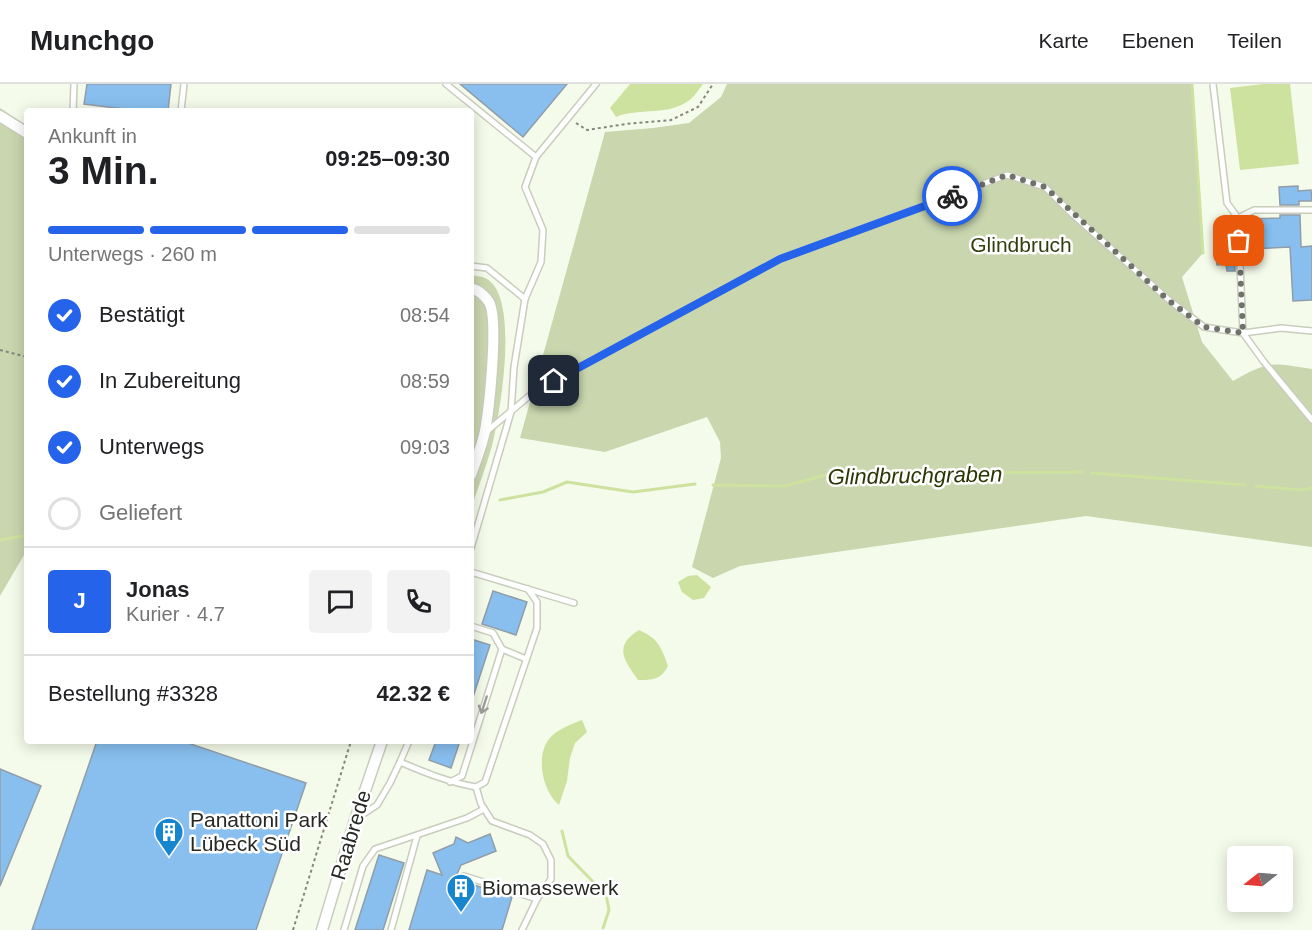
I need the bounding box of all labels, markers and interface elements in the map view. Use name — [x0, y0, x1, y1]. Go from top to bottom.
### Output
text: Munchgo — [30, 25, 154, 56]
text: Karte — [1039, 29, 1089, 52]
text: Ebenen — [1122, 29, 1194, 52]
text: Teilen — [1227, 29, 1282, 52]
text: Ankunft in — [48, 125, 137, 147]
text: 09:25–09:30 — [325, 146, 450, 171]
text: 3 Min. — [48, 149, 159, 192]
courier — [922, 166, 982, 226]
icon: bike — [936, 180, 969, 213]
pin — [1213, 215, 1264, 266]
icon: bag — [1222, 224, 1255, 257]
park label: Glindbruch — [970, 233, 1072, 256]
text: Unterwegs · 260 m — [48, 243, 217, 265]
icon: check — [48, 299, 81, 332]
text: Bestätigt — [99, 302, 185, 327]
text: 08:54 — [400, 304, 450, 326]
pin — [528, 355, 579, 406]
icon: home — [537, 364, 570, 397]
icon: check — [48, 365, 81, 398]
text: In Zubereitung — [99, 368, 241, 393]
text: 08:59 — [400, 370, 450, 392]
icon: check — [48, 431, 81, 464]
text: Unterwegs — [99, 434, 204, 459]
text: 09:03 — [400, 436, 450, 458]
water label: Glindbruchgraben — [827, 461, 1003, 490]
text: Geliefert — [99, 500, 182, 525]
button: chat — [309, 570, 372, 633]
button: phone — [387, 570, 450, 633]
text: Jonas — [126, 577, 190, 602]
text: J — [73, 588, 86, 613]
text: Kurier · 4.7 — [126, 603, 225, 625]
text: Bestellung #3328 — [48, 681, 218, 706]
text: 42.32 € — [377, 681, 450, 706]
one-way arrow — [478, 695, 489, 714]
street label: Raabrede — [326, 787, 375, 882]
place label: Panattoni Park Lübeck Süd — [190, 808, 328, 855]
building icon: Panattoni Park Lübeck Süd — [153, 816, 185, 858]
north arrow — [1227, 846, 1293, 912]
map controls — [1227, 846, 1293, 912]
building icon: Biomassewerk — [445, 872, 477, 914]
place label: Biomassewerk — [482, 876, 619, 899]

